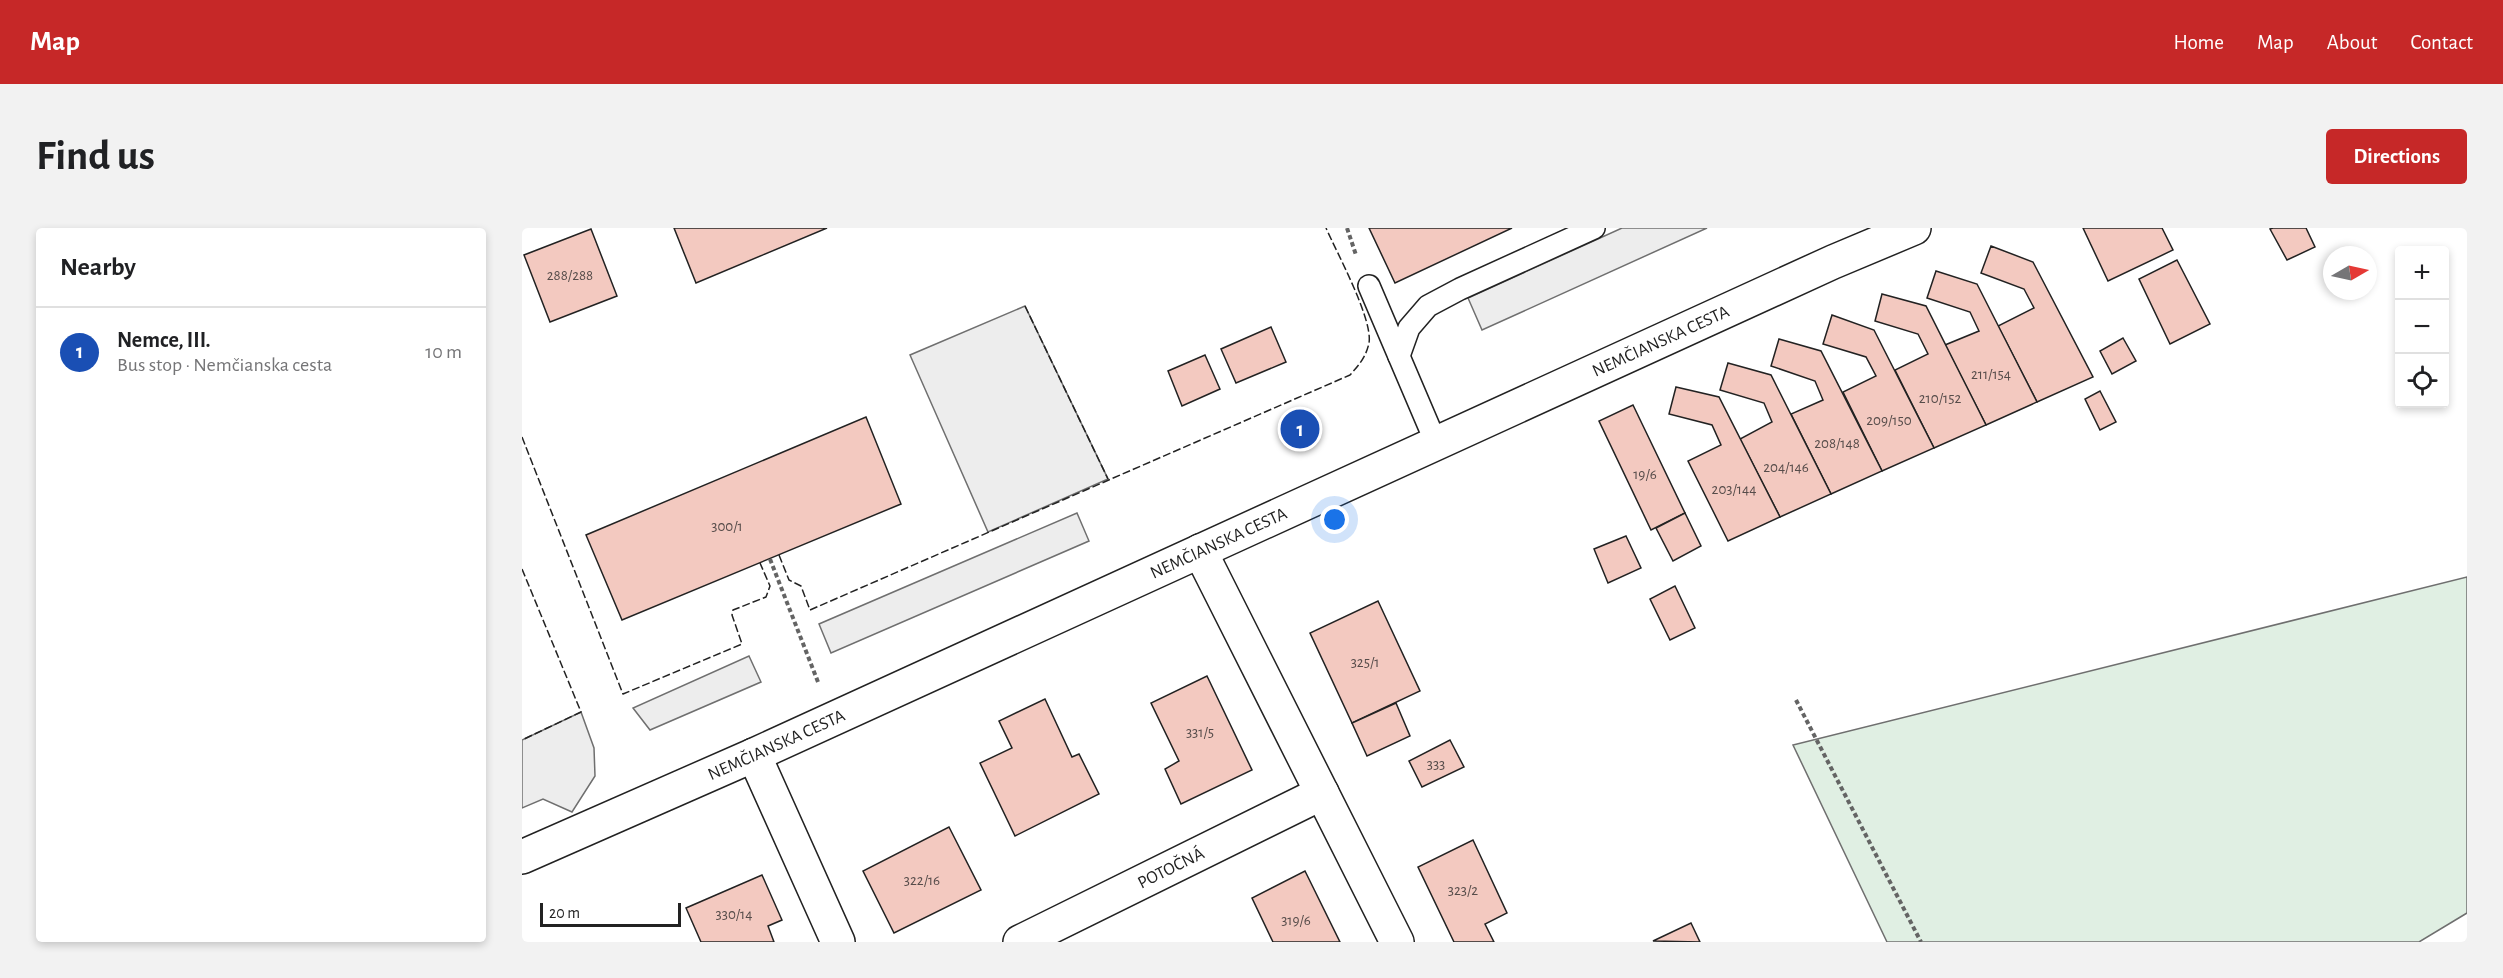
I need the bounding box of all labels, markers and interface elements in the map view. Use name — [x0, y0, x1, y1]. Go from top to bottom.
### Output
text: Map — [30, 28, 80, 56]
text: Home — [2173, 32, 2224, 53]
text: Map — [2257, 32, 2294, 53]
text: About — [2327, 32, 2377, 53]
text: Contact — [2410, 32, 2473, 53]
button: Directions — [2326, 129, 2467, 184]
text: Find us — [36, 135, 155, 177]
north arrow — [2323, 246, 2377, 300]
map controls — [2395, 246, 2449, 408]
button: + — [2395, 246, 2449, 300]
text: Nearby — [60, 254, 136, 280]
house number: 288/288 — [547, 268, 593, 283]
button: − — [2395, 300, 2449, 354]
street label: NEMČIANSKA CESTA — [1590, 302, 1733, 381]
text: Nemce, III. — [117, 329, 211, 351]
text: 1 — [76, 342, 83, 362]
text: 10 m — [425, 342, 462, 362]
button: locate — [2395, 354, 2449, 408]
text: Bus stop · Nemčianska cesta — [117, 355, 332, 375]
house number: 211/154 — [1971, 367, 2011, 382]
house number: 210/152 — [1919, 391, 1961, 406]
pin: 1 — [1280, 406, 1320, 452]
house number: 209/150 — [1866, 413, 1912, 428]
house number: 208/148 — [1814, 436, 1860, 451]
house number: 204/146 — [1763, 460, 1809, 475]
house number: 19/6 — [1633, 467, 1657, 482]
house number: 203/144 — [1712, 482, 1756, 497]
street label: NEMČIANSKA CESTA — [1148, 504, 1291, 583]
your location — [1320, 505, 1349, 534]
house number: 300/1 — [711, 519, 743, 534]
house number: 325/1 — [1351, 655, 1379, 670]
street label: NEMČIANSKA CESTA — [705, 706, 849, 784]
house number: 331/5 — [1186, 725, 1214, 740]
house number: 333 — [1427, 757, 1445, 772]
street label: POTOČNÁ — [1135, 842, 1208, 893]
house number: 322/16 — [904, 873, 940, 888]
house number: 323/2 — [1448, 883, 1478, 898]
scale bar — [540, 900, 681, 928]
text: 20 m — [549, 905, 580, 921]
house number: 330/14 — [716, 907, 752, 922]
house number: 319/6 — [1281, 913, 1311, 928]

